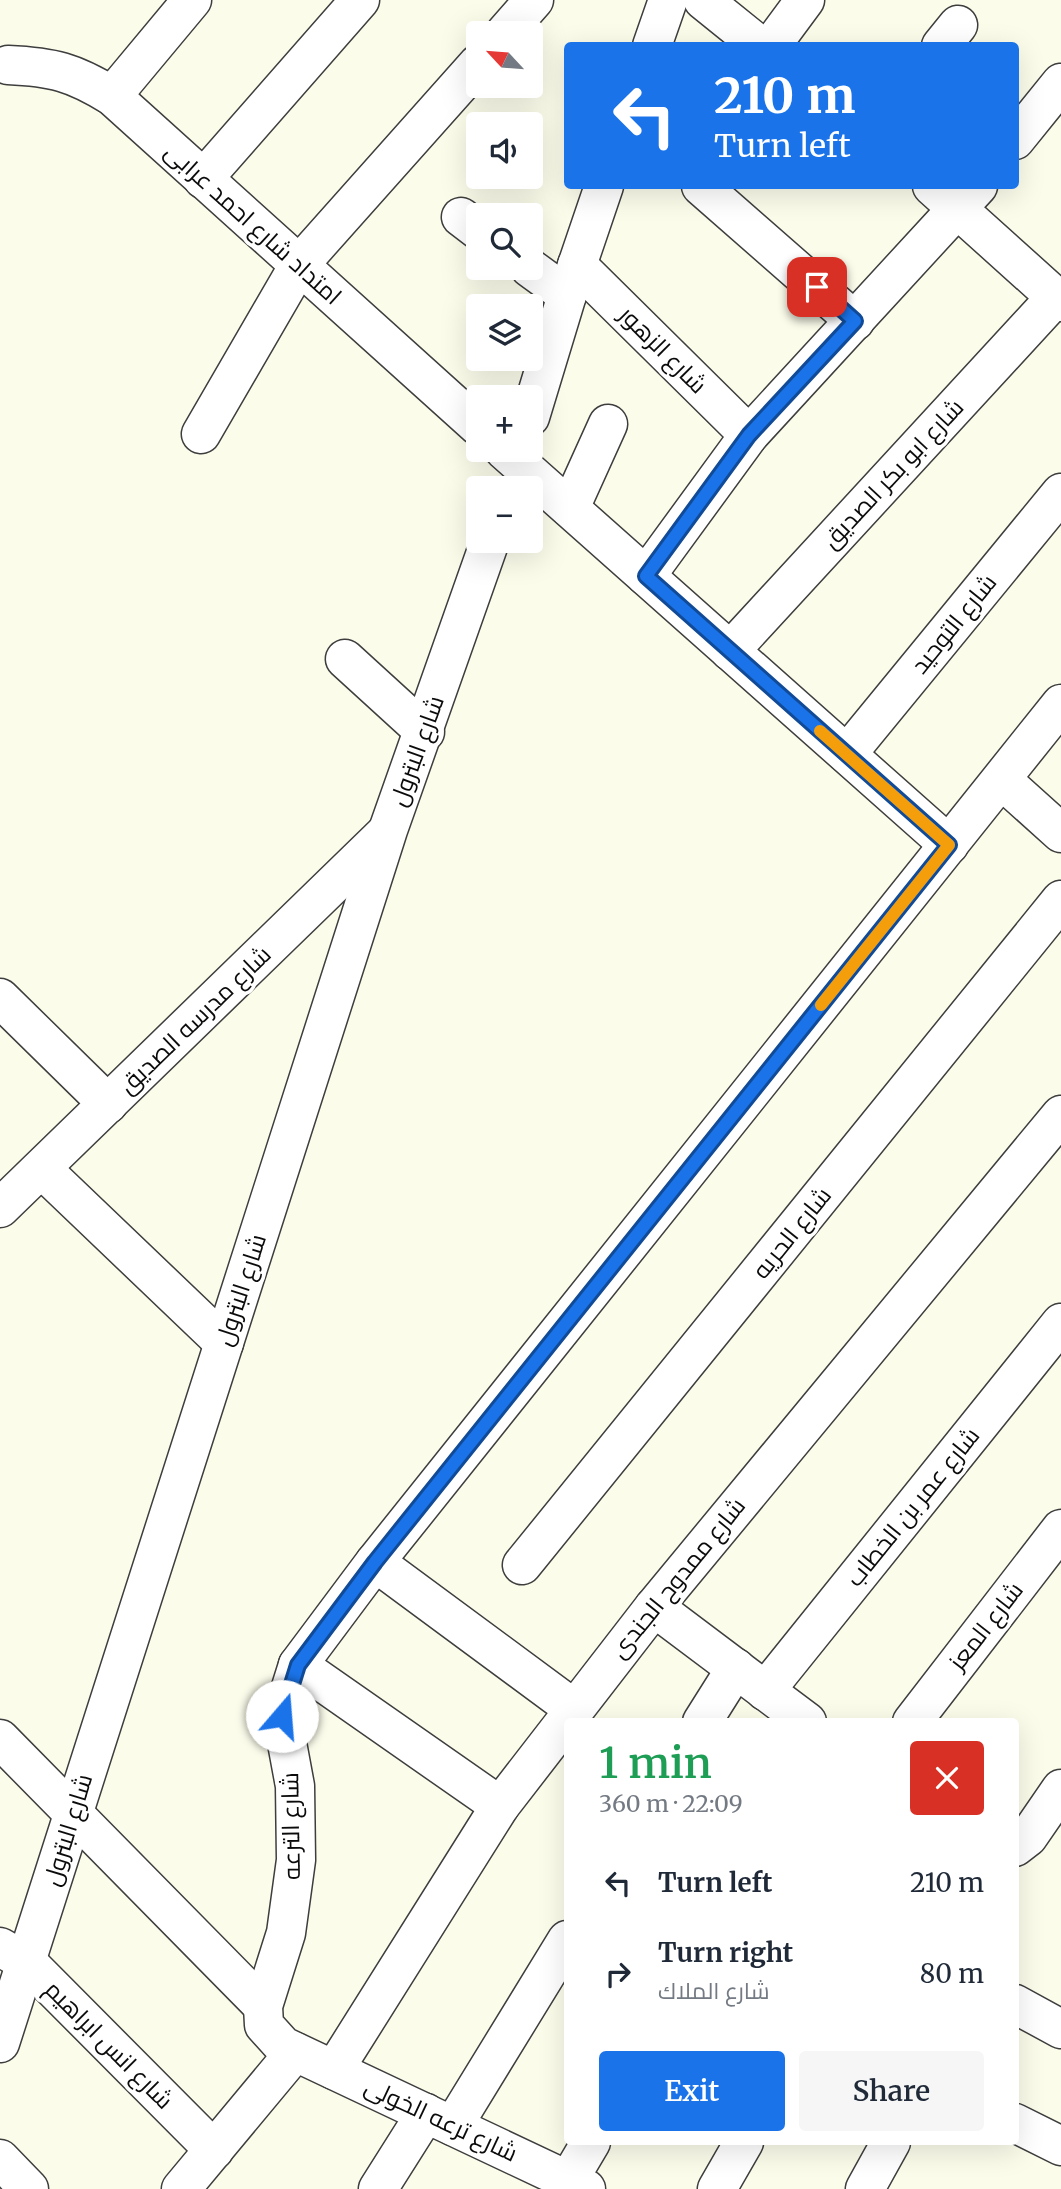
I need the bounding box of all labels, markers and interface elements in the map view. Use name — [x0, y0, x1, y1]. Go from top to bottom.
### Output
north arrow — [466, 21, 542, 98]
map controls — [466, 21, 543, 553]
text: 210 m — [714, 65, 855, 126]
icon: left — [599, 70, 690, 161]
button: sound — [466, 112, 543, 189]
text: Turn left — [714, 126, 851, 166]
street label: امتداد شارع احمد عرابى — [158, 136, 348, 312]
button: search — [466, 203, 543, 280]
pin — [787, 257, 847, 317]
icon: arrive — [798, 268, 836, 306]
button: layers — [466, 294, 543, 371]
street label: شارع الزهور — [611, 298, 714, 401]
button: + — [466, 385, 543, 462]
street label: شارع ابو بكر الصديق — [815, 392, 971, 556]
button: − — [466, 476, 543, 553]
street label: شارع التوحيد — [904, 568, 1004, 680]
street label: شارع البترول — [382, 691, 452, 811]
street label: شارع مدرسه الصديق — [112, 939, 278, 1101]
street label: شارع الحريه — [745, 1181, 839, 1285]
street label: شارع البترول — [208, 1230, 274, 1350]
street label: شارع عمر بن الخطاب — [839, 1421, 987, 1593]
street label: شارع ممدوح الجندى — [603, 1491, 753, 1665]
street label: شارع المعز — [940, 1575, 1031, 1678]
position arrow — [245, 1679, 319, 1753]
text: 1 min — [599, 1737, 712, 1789]
button: close — [910, 1741, 984, 1815]
street label: شارع البترول — [36, 1770, 100, 1890]
street label: شارع الترعه — [274, 1772, 308, 1880]
text: 360 m · 22:09 — [599, 1789, 743, 1818]
icon: left — [599, 1864, 637, 1902]
text: Turn left — [658, 1866, 772, 1899]
text: 210 m — [910, 1866, 984, 1899]
text: Turn right — [658, 1936, 793, 1969]
icon: right — [599, 1955, 637, 1993]
text: 80 m — [920, 1957, 984, 1990]
street label: شارع انس ابراهيم — [38, 1974, 180, 2116]
text: شارع الملاك — [658, 1976, 770, 2005]
button: Exit — [599, 2051, 785, 2131]
button: Share — [799, 2051, 984, 2131]
street label: شارع ترعه الخولى — [359, 2071, 523, 2169]

